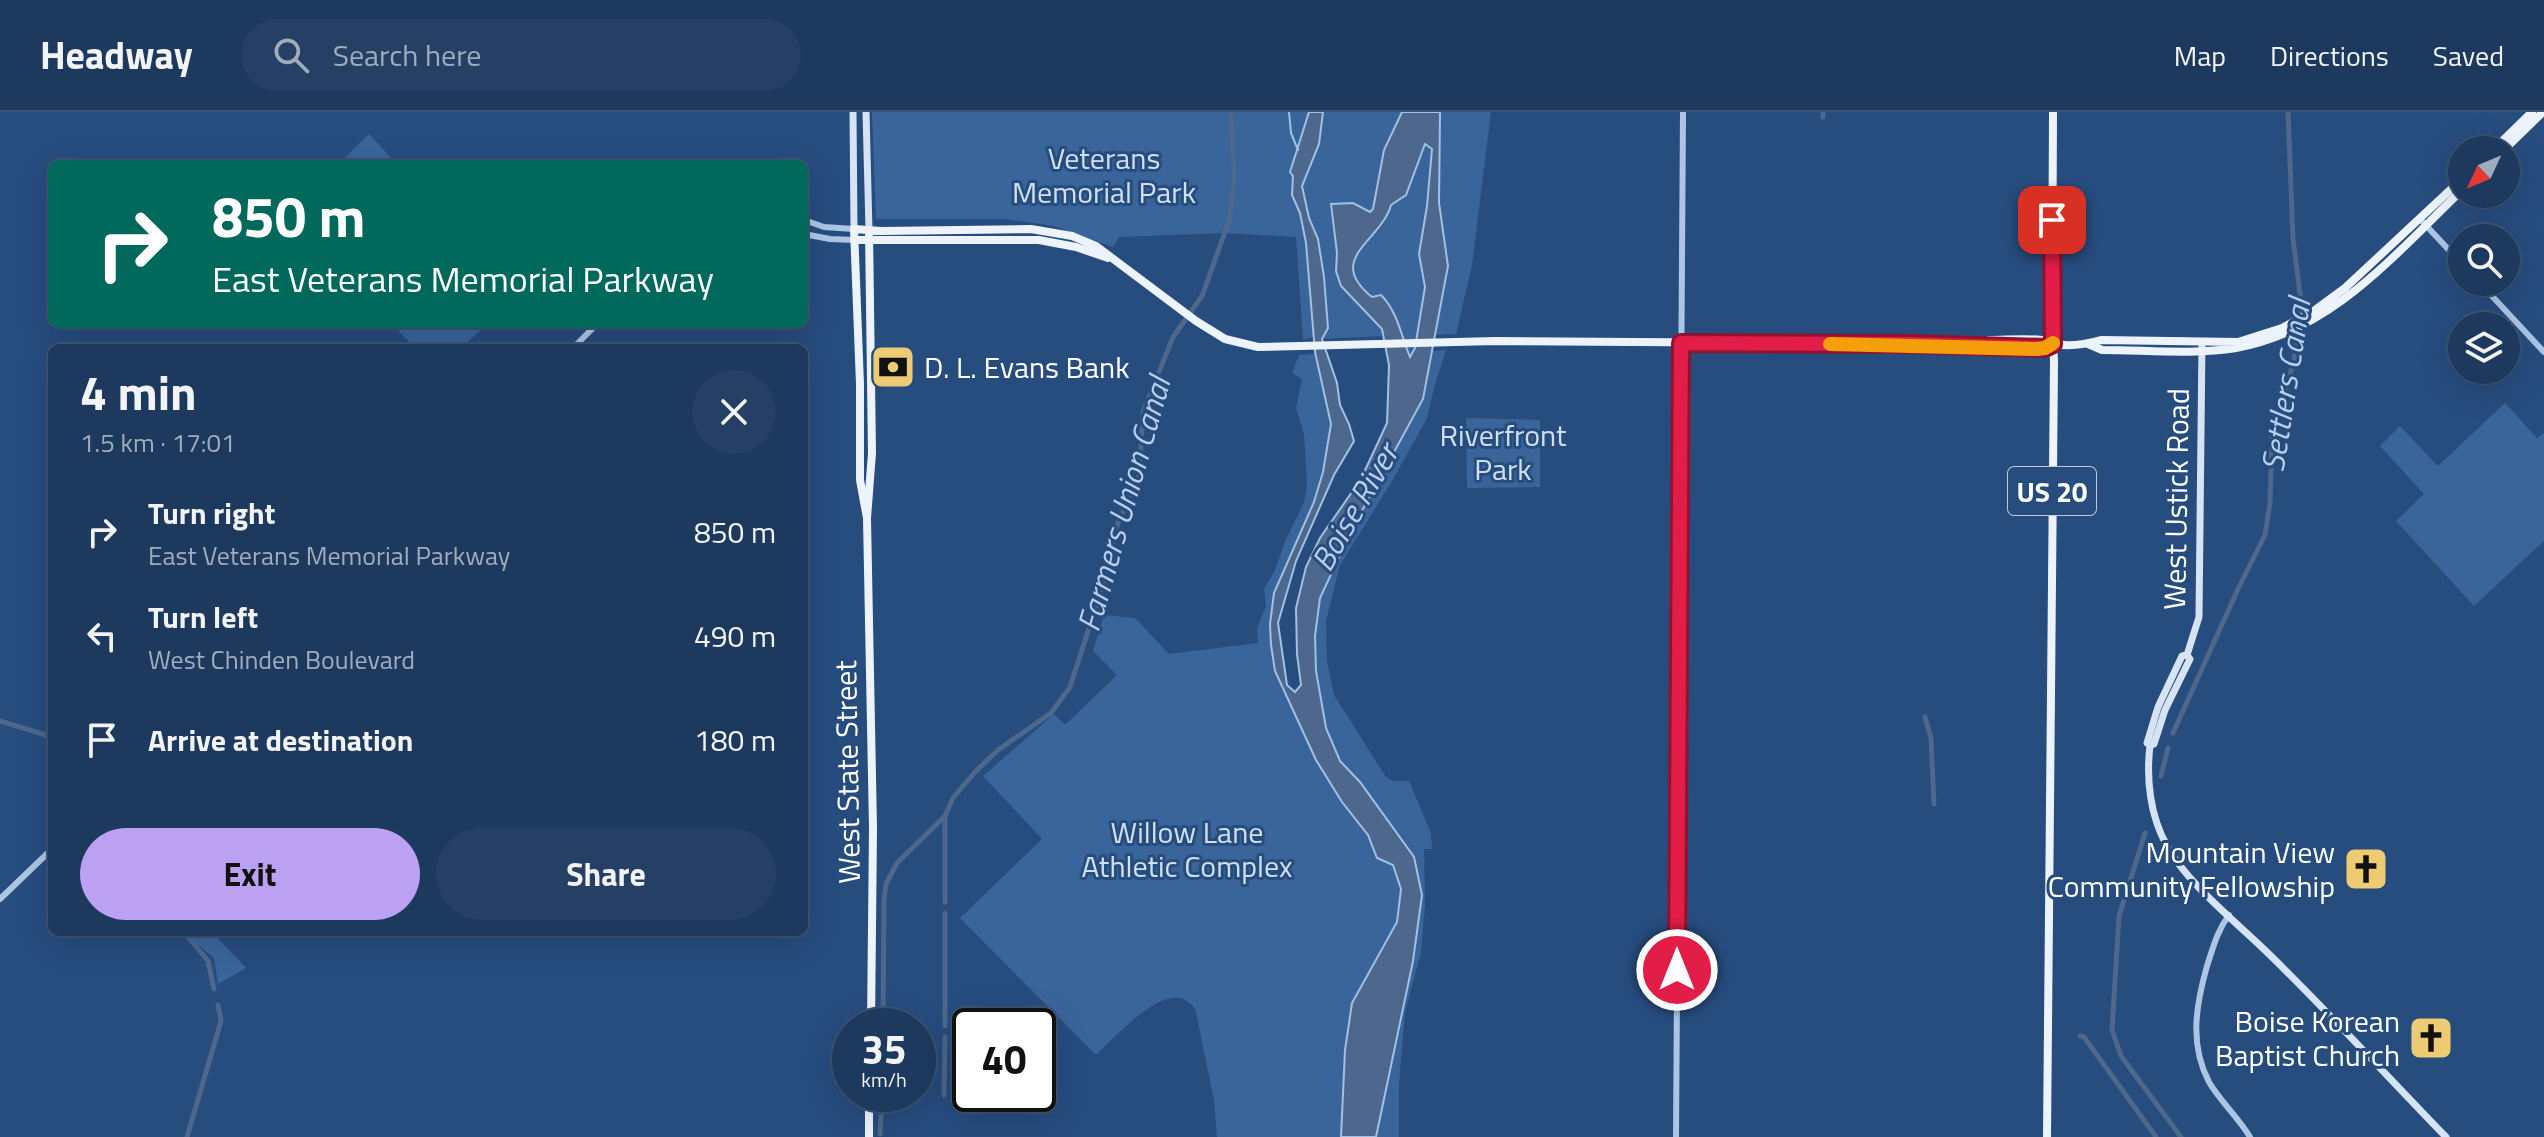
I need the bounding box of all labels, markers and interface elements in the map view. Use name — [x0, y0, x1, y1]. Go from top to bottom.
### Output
search box — [241, 19, 801, 91]
text: Headway — [40, 26, 193, 84]
text: Search here — [333, 32, 481, 78]
icon: search — [269, 33, 313, 77]
text: Map — [2174, 34, 2226, 77]
text: Directions — [2270, 34, 2389, 77]
text: Saved — [2433, 34, 2504, 77]
park label: Veterans Memorial Park — [1012, 135, 1196, 215]
north arrow — [2448, 136, 2520, 208]
map controls — [2448, 136, 2520, 384]
text: 850 m — [212, 174, 365, 259]
pin — [2018, 186, 2086, 254]
icon: right — [80, 192, 184, 296]
icon: arrive — [2030, 198, 2074, 242]
button: search — [2448, 224, 2520, 296]
text: East Veterans Memorial Parkway — [212, 251, 714, 306]
water label: Settlers Canal — [2248, 292, 2323, 475]
button: layers — [2448, 312, 2520, 384]
bank icon: D. L. Evans Bank — [869, 343, 917, 391]
place label: D. L. Evans Bank — [924, 344, 1130, 390]
text: 4 min — [80, 356, 197, 429]
water label: Farmers Union Canal — [1064, 368, 1183, 637]
button: close — [692, 370, 776, 454]
street label: West Ustick Road — [2151, 388, 2201, 610]
park label: Riverfront Park — [1439, 412, 1567, 492]
text: 1.5 km · 17:01 — [80, 423, 236, 462]
water label: Boise River — [1298, 431, 1412, 580]
road number: US 20 — [2008, 467, 2096, 515]
text: Turn right — [148, 490, 276, 536]
text: 850 m — [694, 509, 776, 555]
icon: right — [80, 510, 124, 554]
text: East Veterans Memorial Parkway — [148, 536, 510, 575]
text: Turn left — [148, 594, 258, 640]
text: 490 m — [694, 613, 776, 659]
icon: left — [80, 614, 124, 658]
text: West Chinden Boulevard — [148, 640, 415, 679]
street label: West State Street — [822, 659, 872, 884]
text: Arrive at destination — [148, 717, 413, 763]
text: 180 m — [694, 717, 776, 763]
icon: arrive — [80, 718, 124, 762]
park label: Willow Lane Athletic Complex — [1081, 809, 1293, 889]
button: Exit — [80, 828, 420, 920]
button: Share — [436, 828, 776, 920]
place label: Mountain View Community Fellowship — [2048, 829, 2335, 909]
church icon: Mountain View Community Fellowship — [2342, 845, 2390, 893]
position arrow — [1635, 928, 1719, 1012]
place label: Boise Korean Baptist Church — [2215, 998, 2400, 1078]
speed limit sign: 40 — [952, 1008, 1056, 1112]
church icon: Boise Korean Baptist Church — [2407, 1014, 2455, 1062]
text: 35 — [862, 1019, 906, 1080]
text: km/h — [861, 1064, 907, 1095]

